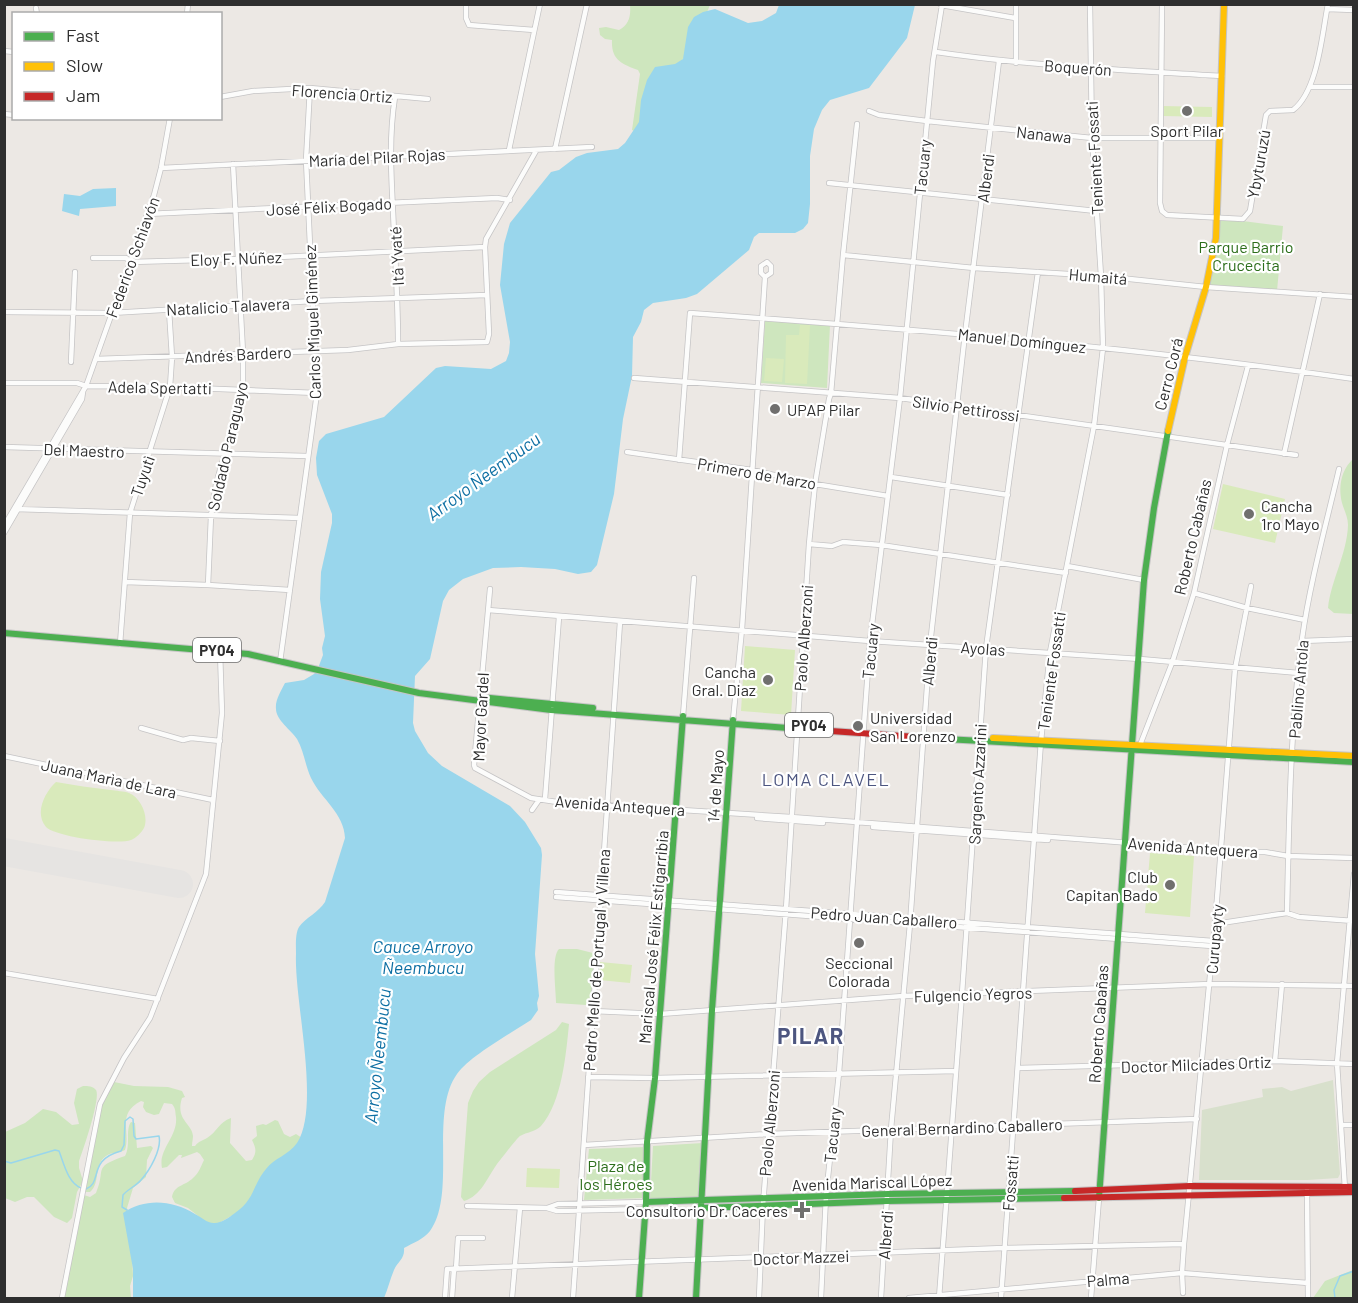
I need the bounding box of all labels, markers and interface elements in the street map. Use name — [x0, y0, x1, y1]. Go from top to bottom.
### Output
legend — [12, 12, 222, 120]
text: Fast — [66, 24, 100, 46]
text: Slow — [66, 54, 103, 76]
street label: Boquerón — [1044, 55, 1112, 79]
street label: Florencia Ortiz — [291, 80, 393, 106]
text: Jam — [66, 84, 100, 106]
street label: Teniente Fossati — [1082, 101, 1106, 215]
marker: Sport Pilar — [1180, 104, 1194, 118]
place label: Sport Pilar — [1150, 121, 1224, 140]
street label: Nanawa — [1016, 122, 1072, 146]
street label: Ybyturuzú — [1243, 128, 1273, 200]
street label: Tacuary — [910, 138, 934, 196]
street label: María del Pilar Rojas — [308, 144, 446, 170]
street label: Alberdi — [973, 152, 997, 204]
street label: José Félix Bogado — [266, 193, 392, 219]
street label: Federico Schiavón — [101, 194, 163, 320]
street label: Itá Yvaté — [385, 226, 407, 286]
park label: Parque Barrio Crucecita — [1199, 237, 1293, 274]
street label: Carlos Miguel Giménez — [300, 244, 324, 400]
street label: Eloy F. Núñez — [190, 247, 282, 269]
street label: Humaitá — [1068, 264, 1128, 288]
street label: Natalicio Talavera — [166, 293, 290, 319]
street label: Manuel Domínguez — [957, 324, 1087, 356]
street label: Cerro Corá — [1150, 336, 1186, 412]
street label: Andrés Bardero — [184, 342, 292, 366]
street label: Adela Spertatti — [108, 377, 212, 397]
street label: Soldado Paraguayo — [203, 380, 251, 512]
street label: Silvio Pettirossi — [911, 391, 1021, 425]
place label: UPAP Pilar — [787, 400, 860, 419]
marker: UPAP Pilar — [768, 402, 782, 416]
water label: Arroyo Ñeembucu — [422, 427, 544, 525]
street label: Del Maestro — [43, 439, 125, 461]
street label: Tuyutì — [126, 453, 158, 499]
street label: Primero de Marzo — [696, 453, 818, 493]
street label: Roberto Cabañas — [1169, 477, 1215, 597]
place label: Cancha 1ro Mayo — [1261, 496, 1320, 533]
marker: Cancha 1ro Mayo — [1242, 507, 1256, 521]
street label: Paolo Alberzoni — [790, 584, 816, 692]
street label: Teniente Fossatti — [1033, 610, 1069, 732]
street label: Tacuary — [858, 622, 882, 680]
street label: Alberdi — [917, 636, 941, 686]
street label: Ayolas — [960, 637, 1006, 659]
road number: PY04 — [193, 638, 241, 662]
street label: Pablino Antola — [1284, 639, 1312, 739]
place label: Cancha Gral. Diaz — [692, 662, 756, 699]
street label: Mayor Gardel — [468, 672, 492, 762]
marker: Cancha Gral. Diaz — [761, 673, 775, 687]
place label: Universidad San Lorenzo — [870, 708, 956, 745]
road number: PY04 — [785, 713, 833, 737]
marker: Universidad San Lorenzo — [851, 719, 865, 733]
street label: Sargento Azzarini — [964, 723, 990, 845]
street label: 14 de Mayo — [703, 749, 727, 823]
street label: Juana Marìa de Lara — [40, 754, 178, 802]
district label: LOMA CLAVEL — [762, 768, 890, 790]
street label: Avenida Antequera — [554, 791, 686, 819]
street label: Mariscal José Félix Estigarribia — [634, 829, 672, 1045]
street label: Avenida Antequera — [1127, 833, 1259, 861]
street label: Pedro Mello de Portugal y Villena — [579, 848, 613, 1072]
place label: Club Capitan Bado — [1066, 867, 1158, 904]
marker: Club Capitan Bado — [1163, 878, 1177, 892]
street label: Pedro Juan Caballero — [810, 902, 958, 932]
street label: Curupayty — [1201, 903, 1227, 975]
water label: Cauce Arroyo Ñeembucu — [373, 935, 473, 978]
marker: Seccional Colorada — [852, 936, 866, 950]
place label: Seccional Colorada — [825, 953, 893, 990]
street label: Roberto Cabañas — [1084, 964, 1112, 1084]
street label: Fulgencio Yegros — [914, 982, 1032, 1006]
water label: Arroyo Ñeembucu — [359, 988, 395, 1124]
district label: PILAR — [777, 1022, 845, 1048]
street label: Doctor Milcíades Ortiz — [1121, 1052, 1271, 1076]
street label: Paolo Alberzoni — [755, 1069, 783, 1177]
street label: Tacuary — [820, 1106, 844, 1164]
street label: General Bernardino Caballero — [861, 1114, 1063, 1140]
street label: Fossatti — [998, 1154, 1022, 1212]
park label: Plaza de los Héroes — [580, 1156, 652, 1193]
street label: Avenida Mariscal López — [791, 1170, 953, 1194]
place label: Consultorio Dr. Caceres — [626, 1201, 788, 1220]
marker: Consultorio Dr. Caceres — [793, 1201, 811, 1219]
street label: Alberdi — [874, 1210, 896, 1260]
street label: Doctor Mazzei — [752, 1246, 850, 1268]
street label: Palma — [1086, 1268, 1130, 1290]

